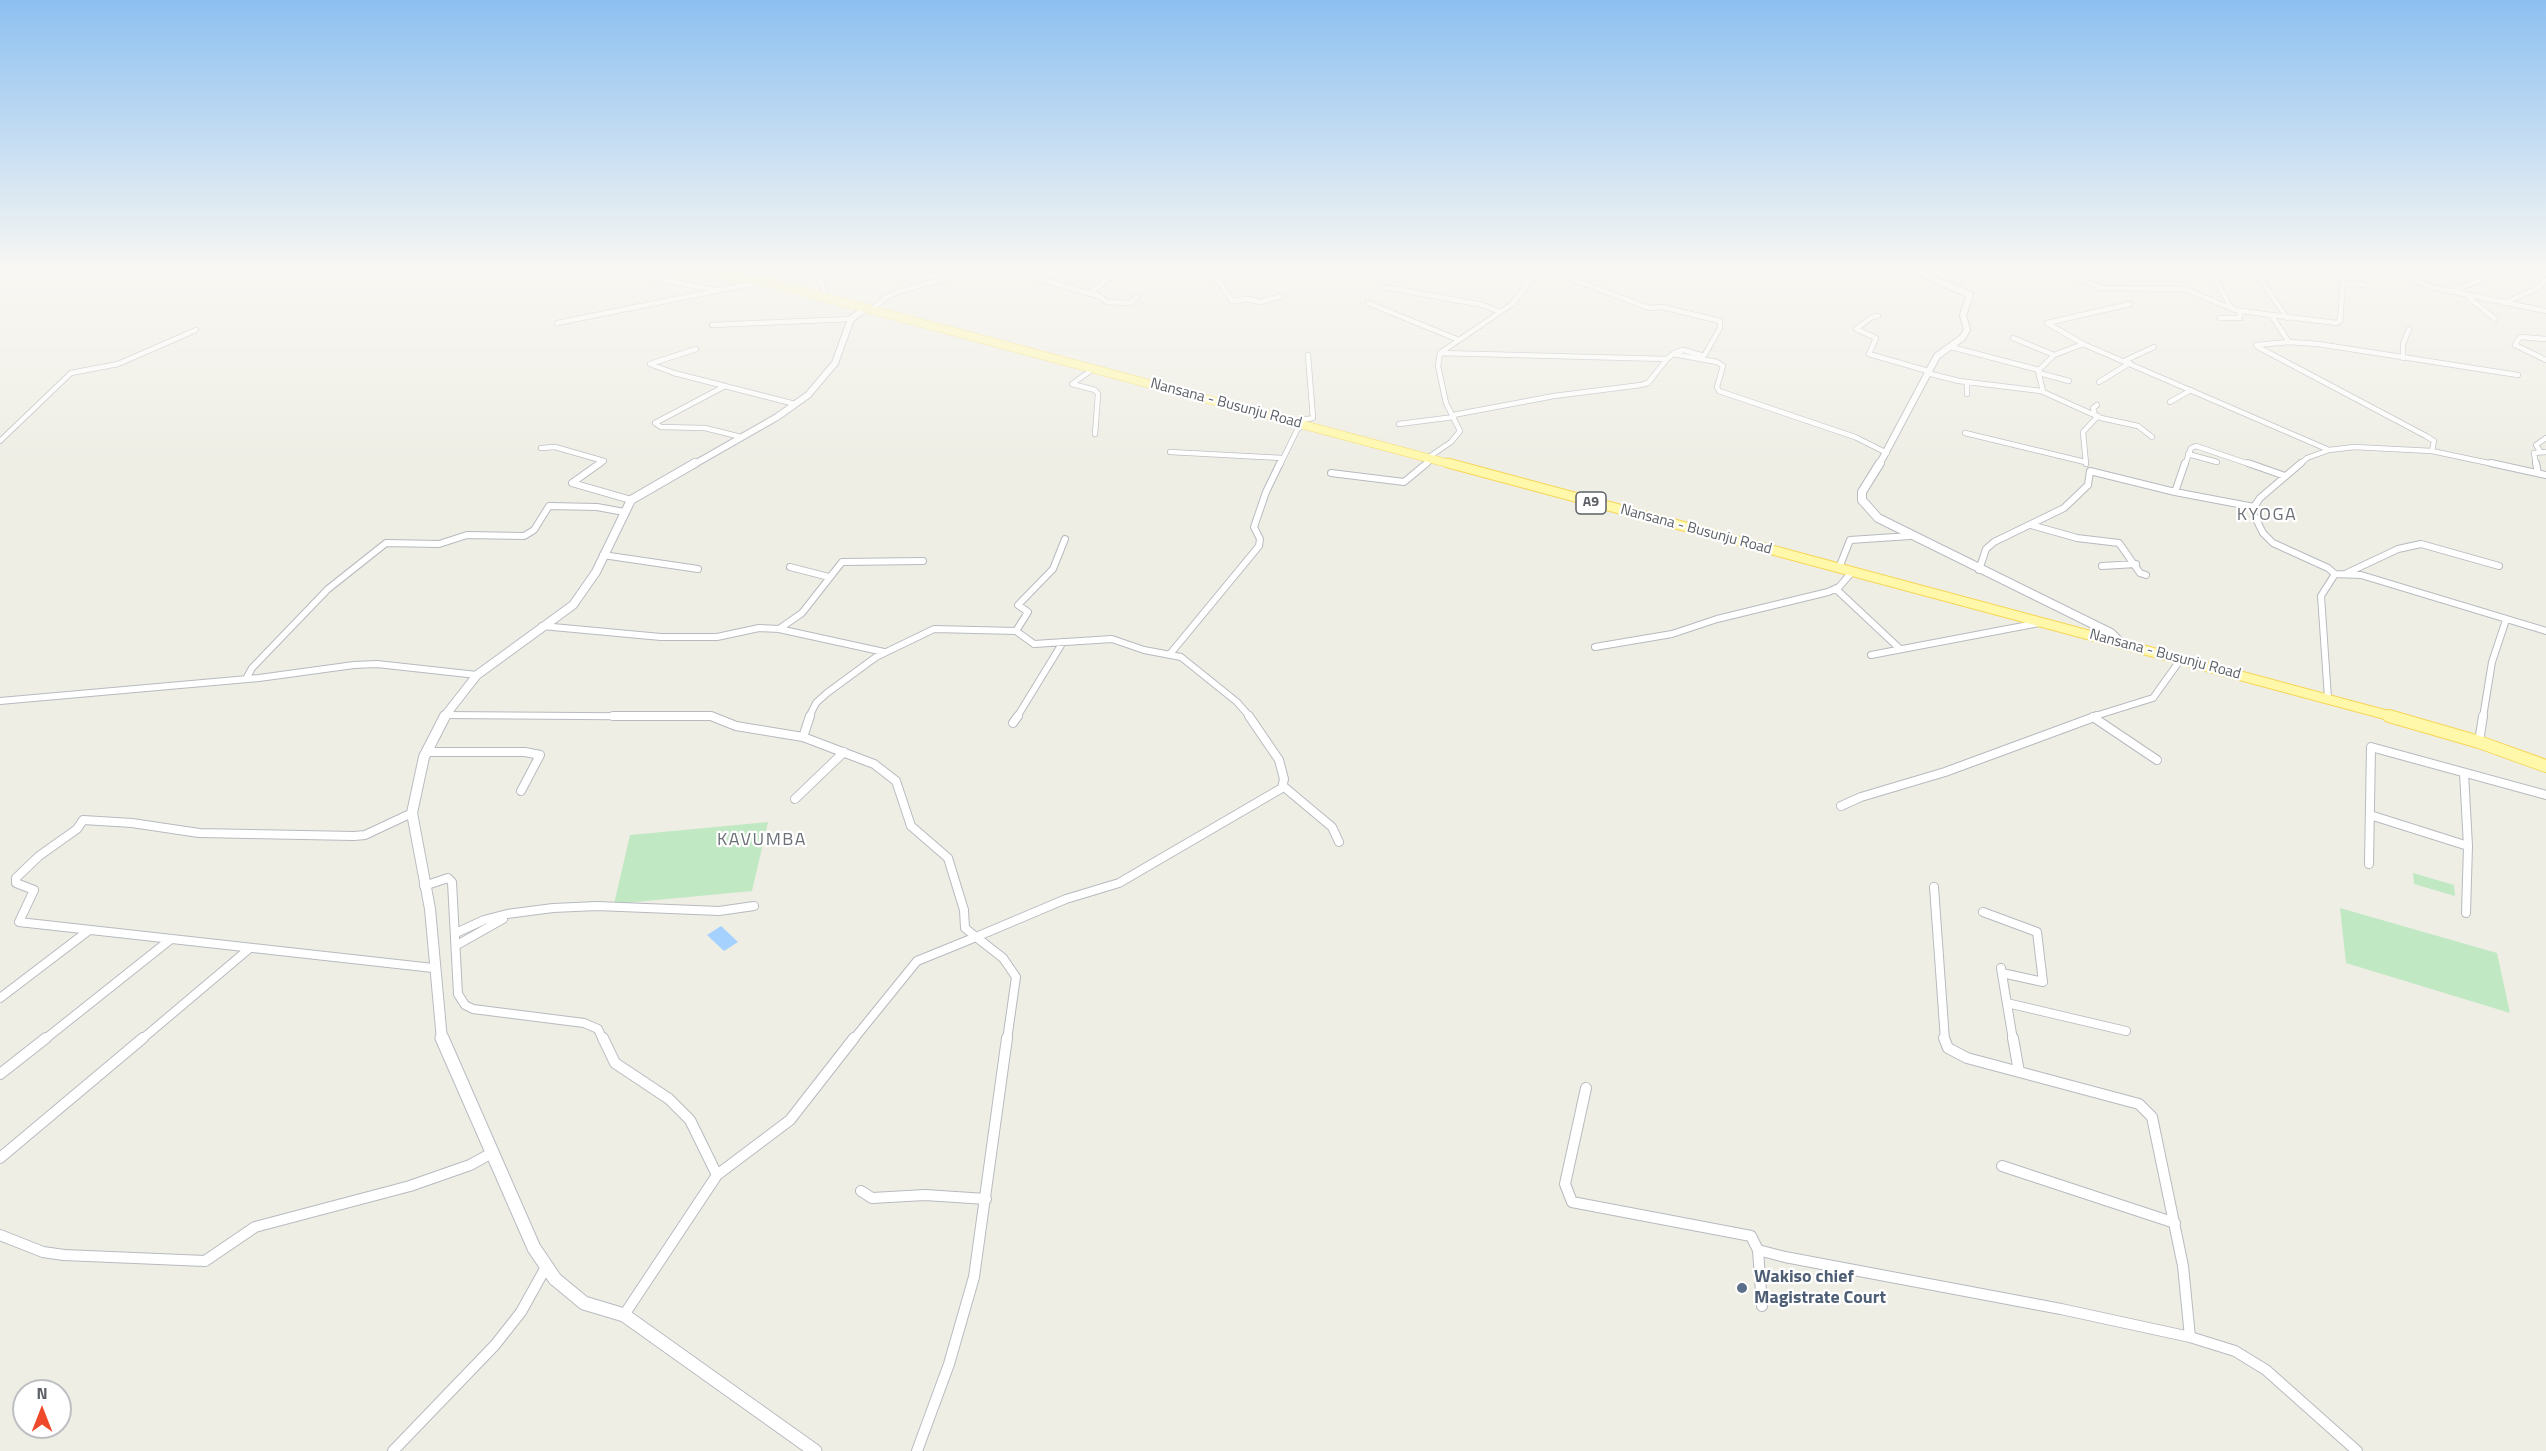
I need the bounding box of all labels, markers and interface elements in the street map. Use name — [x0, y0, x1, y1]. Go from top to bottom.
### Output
street label: Nansana - Busunju Road — [1148, 375, 1304, 433]
road number: A9 — [1576, 492, 1606, 514]
street label: Nansana - Busunju Road — [1618, 501, 1774, 559]
district label: KYOGA — [2237, 505, 2297, 527]
street label: Nansana - Busunju Road — [2087, 626, 2243, 684]
district label: KAVUMBA — [717, 830, 807, 852]
place label: Wakiso chief Magistrate Court — [1754, 1267, 1886, 1310]
marker: Wakiso chief Magistrate Court — [1735, 1281, 1749, 1295]
north arrow — [12, 1379, 72, 1439]
text: N — [36, 1381, 48, 1405]

